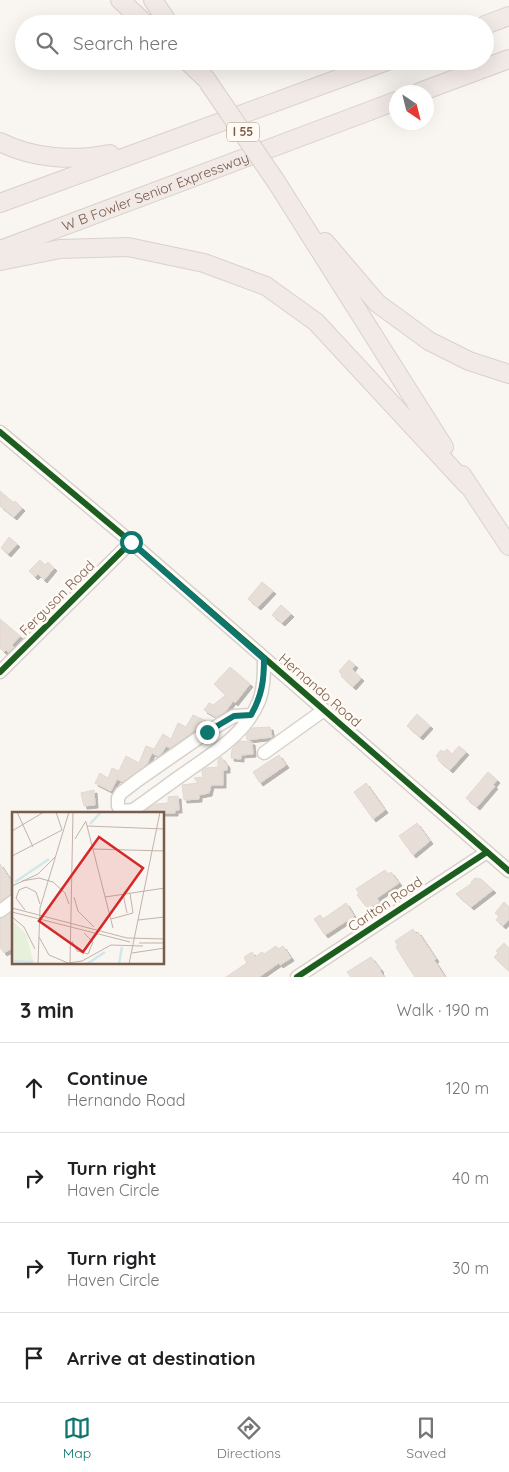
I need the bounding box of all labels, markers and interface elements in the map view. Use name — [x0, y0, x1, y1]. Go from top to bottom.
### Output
search box — [15, 15, 494, 70]
icon: search — [33, 29, 61, 57]
text: Search here — [73, 31, 178, 55]
north arrow — [389, 85, 434, 130]
road number: I 55 — [227, 122, 259, 142]
street label: W B Fowler Senior Expressway — [59, 148, 251, 235]
route start — [120, 531, 143, 554]
street label: Ferguson Road — [16, 557, 98, 639]
street label: Hernando Road — [275, 649, 365, 731]
route end — [196, 721, 219, 744]
inset map — [12, 812, 165, 964]
street label: Carlton Road — [344, 872, 426, 936]
text: 3 min — [20, 997, 74, 1023]
text: Walk · 190 m — [397, 1000, 489, 1020]
text: Continue — [67, 1066, 148, 1090]
icon: ahead — [20, 1074, 48, 1102]
text: 120 m — [446, 1078, 489, 1098]
text: Hernando Road — [67, 1090, 185, 1110]
text: Turn right — [67, 1156, 156, 1180]
icon: right — [20, 1164, 48, 1192]
text: 40 m — [452, 1168, 489, 1188]
text: Haven Circle — [67, 1180, 160, 1200]
text: Turn right — [67, 1246, 156, 1270]
icon: right — [20, 1254, 48, 1282]
text: 30 m — [452, 1258, 489, 1278]
text: Haven Circle — [67, 1270, 160, 1290]
icon: arrive — [20, 1344, 48, 1372]
text: Arrive at destination — [67, 1346, 256, 1370]
tab: Map — [63, 1414, 91, 1462]
tab: Directions — [217, 1414, 281, 1462]
tab: Saved — [406, 1414, 446, 1462]

